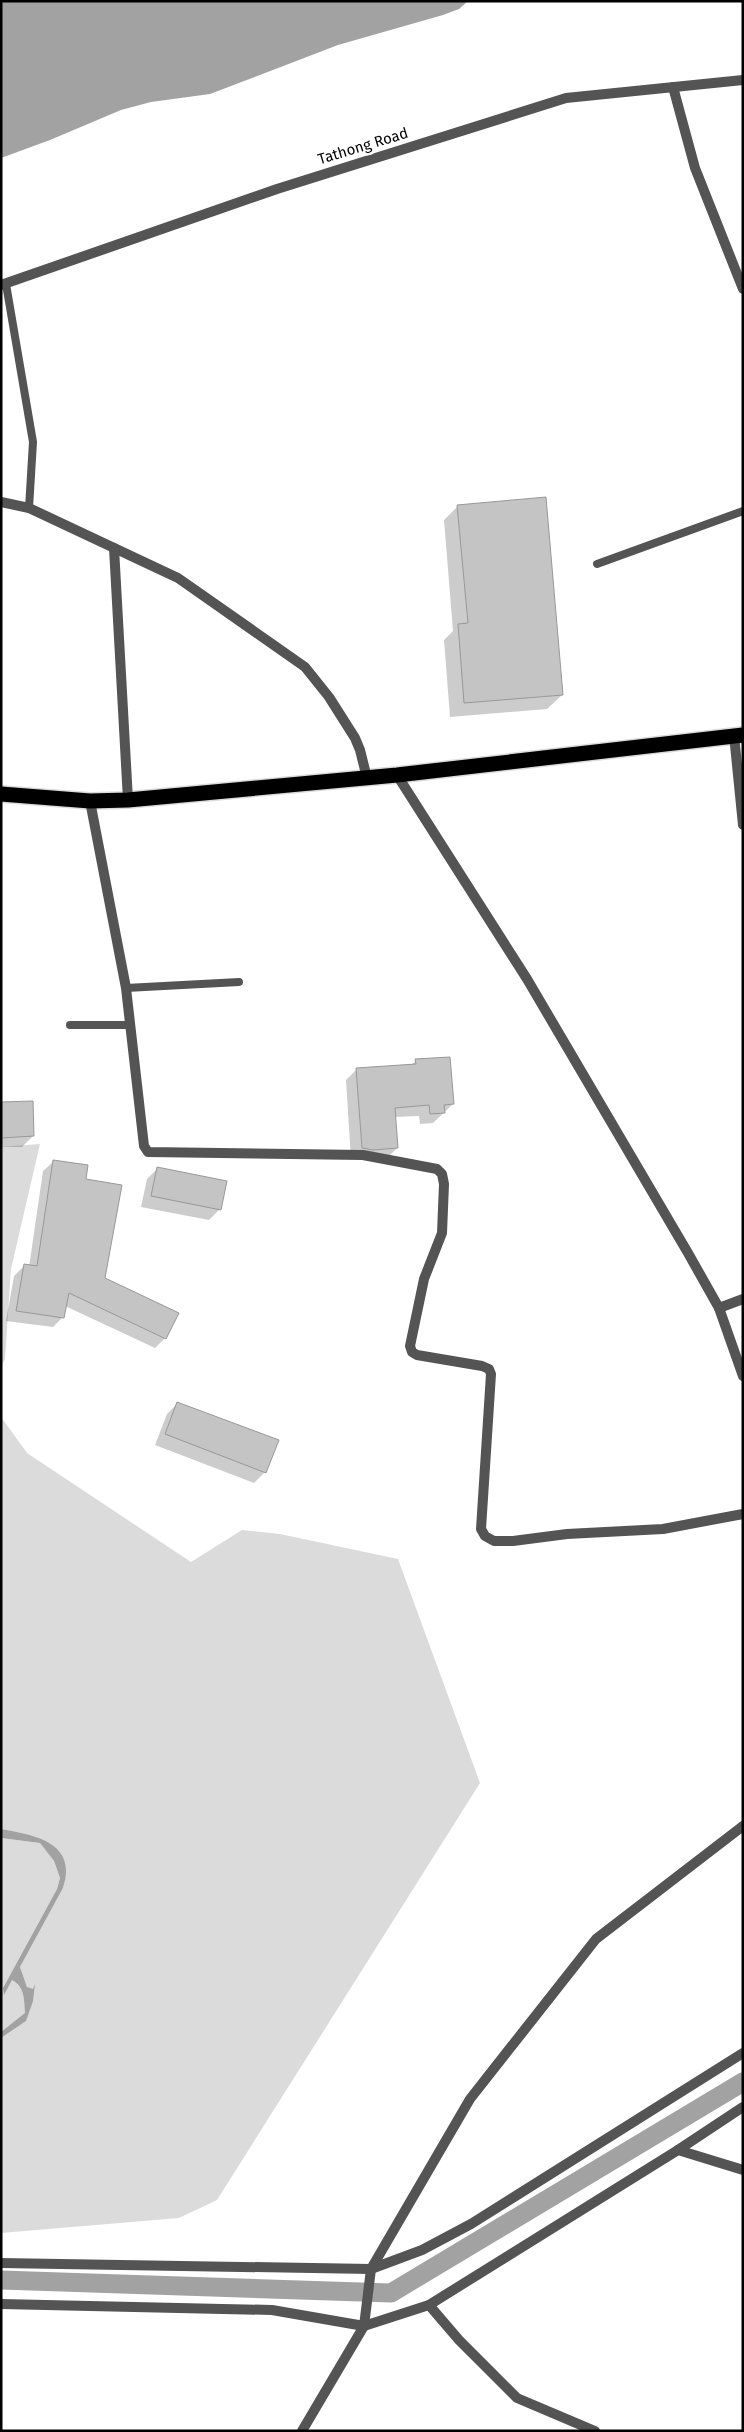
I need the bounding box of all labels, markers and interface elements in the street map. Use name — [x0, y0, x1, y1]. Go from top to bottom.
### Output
street label: Tathong Road — [316, 124, 410, 168]

